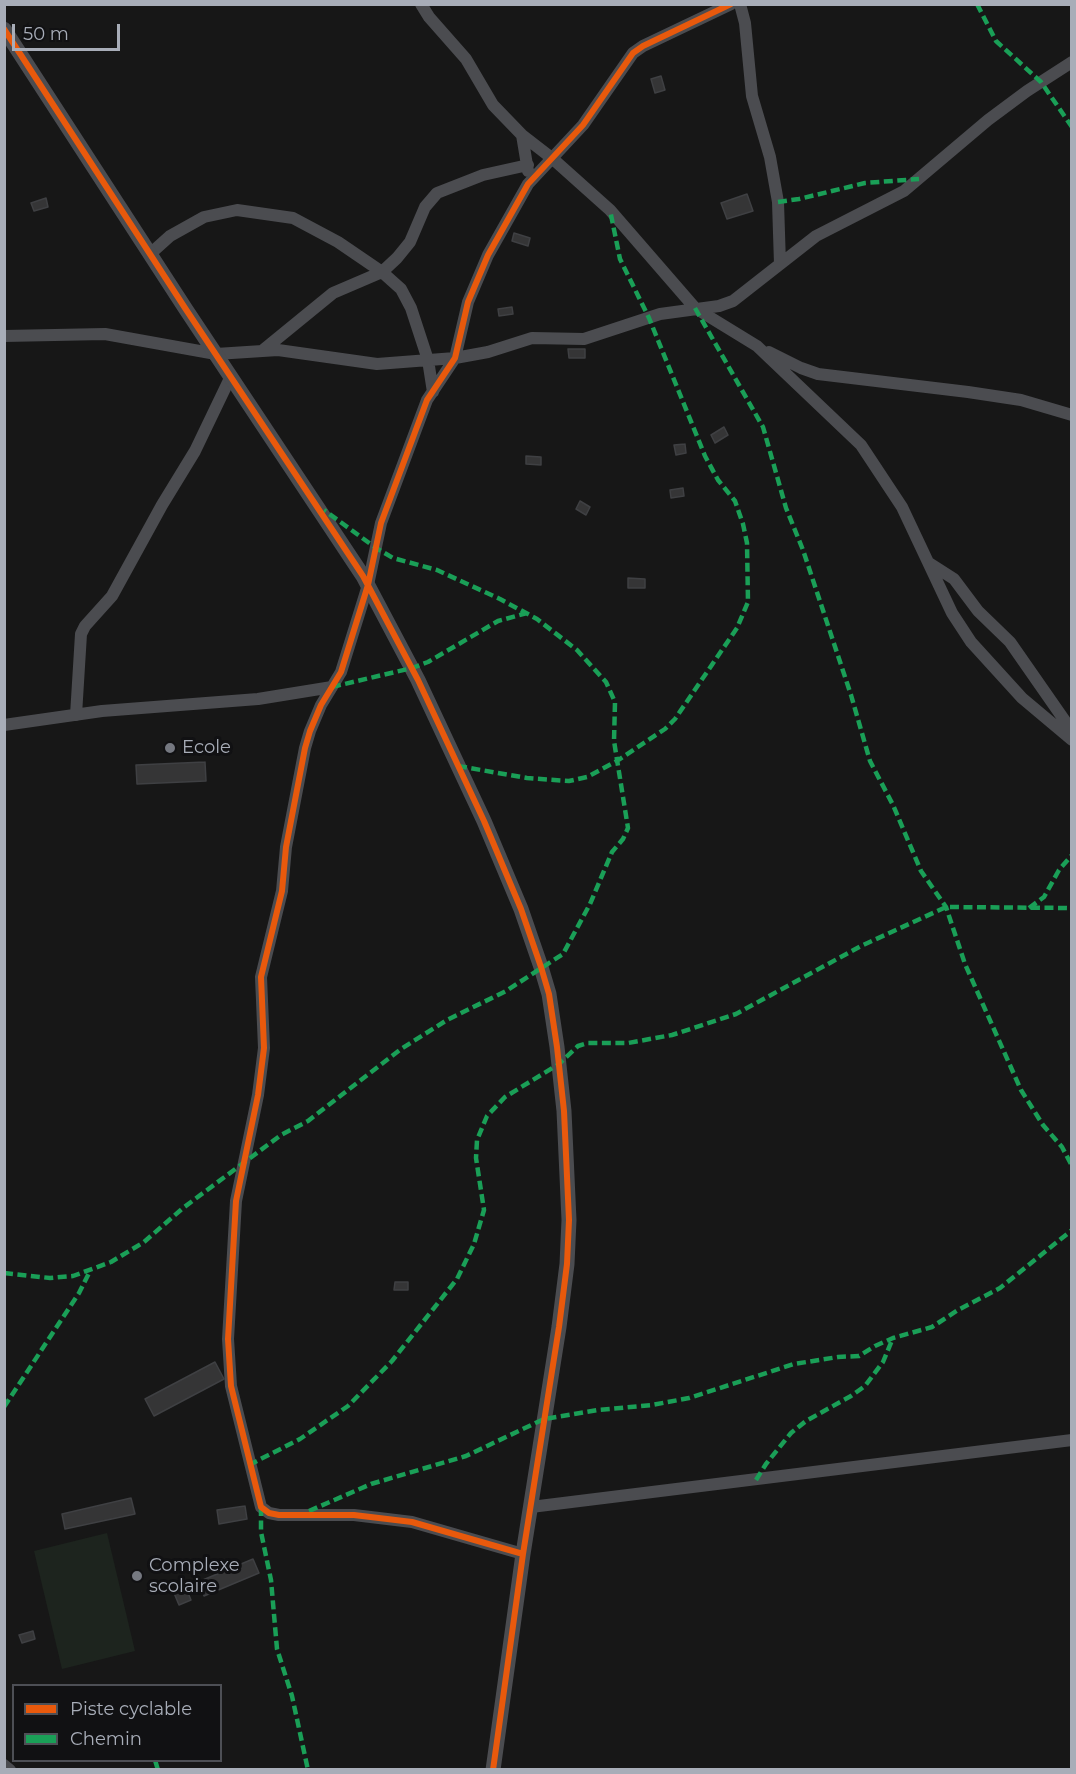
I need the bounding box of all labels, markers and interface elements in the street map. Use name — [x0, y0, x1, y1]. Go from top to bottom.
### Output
scale bar — [15, 12, 123, 50]
text: 50 m — [23, 23, 69, 45]
place label: Ecole — [182, 737, 231, 759]
marker: Ecole — [163, 741, 177, 755]
place label: Complexe scolaire — [149, 1555, 240, 1598]
marker: Complexe scolaire — [130, 1569, 144, 1583]
legend — [12, 1684, 222, 1762]
text: Piste cyclable — [70, 1698, 192, 1720]
text: Chemin — [70, 1728, 142, 1750]

